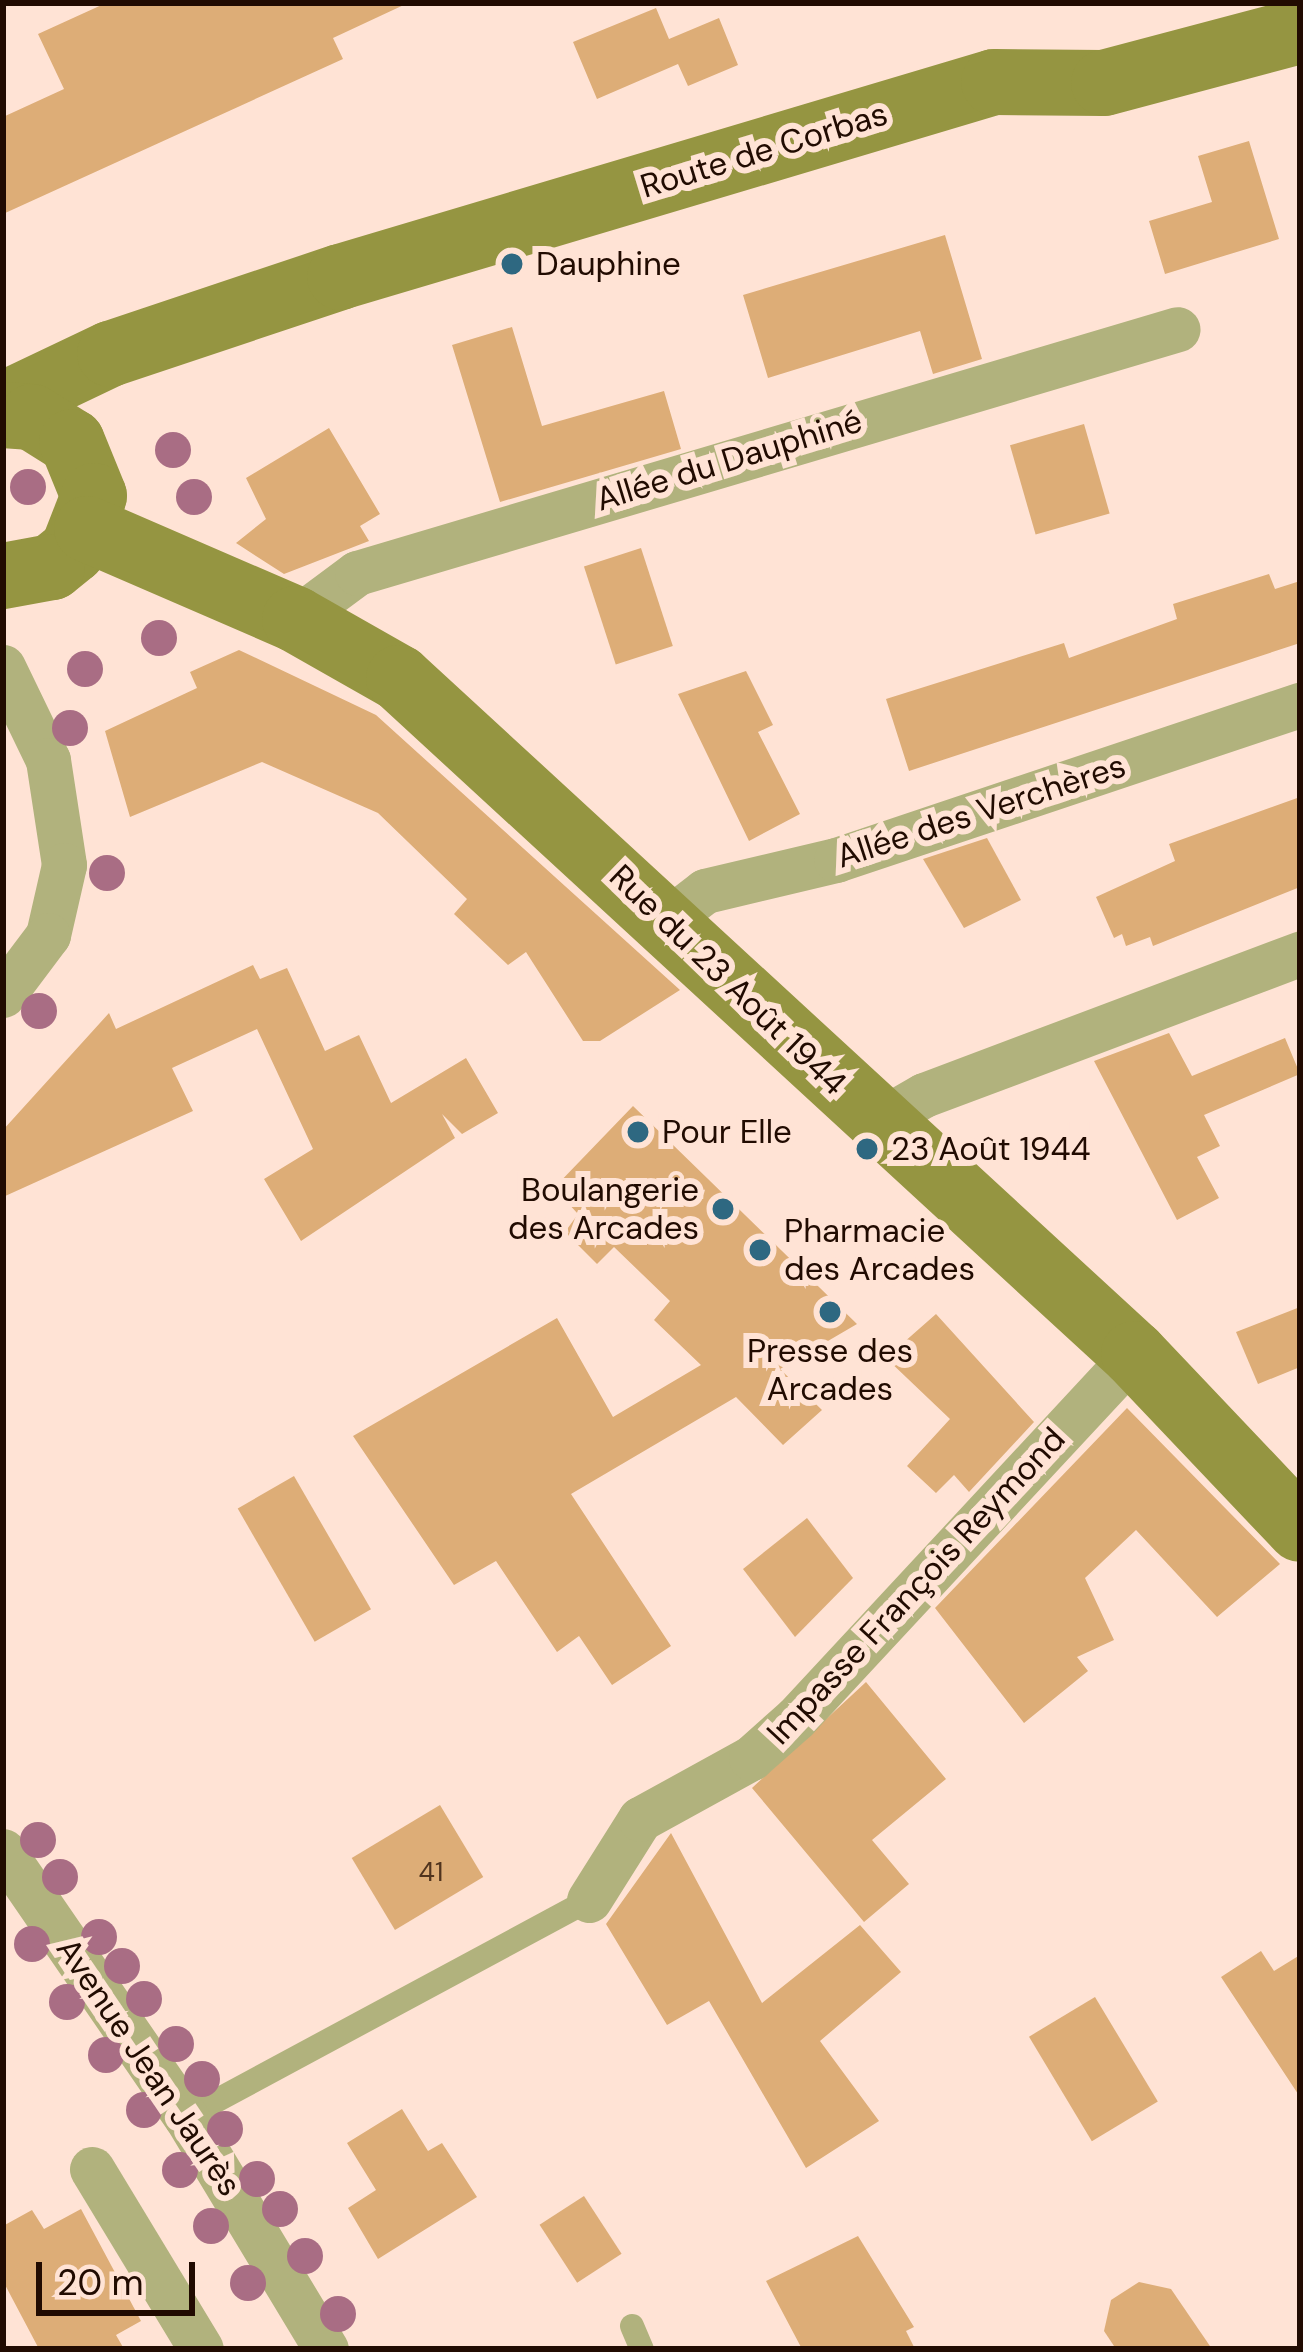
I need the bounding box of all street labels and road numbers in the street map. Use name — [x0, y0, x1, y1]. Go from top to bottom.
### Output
street label: Route de Corbas — [636, 94, 892, 206]
street label: Allée du Dauphiné — [591, 401, 867, 519]
street label: Allée des Verchères — [832, 746, 1130, 876]
street label: Rue du 23 Août 1944 — [601, 857, 855, 1103]
street label: Impasse François Reymond — [759, 1419, 1073, 1753]
street label: Avenue Jean Jaurès — [48, 1931, 250, 2203]

